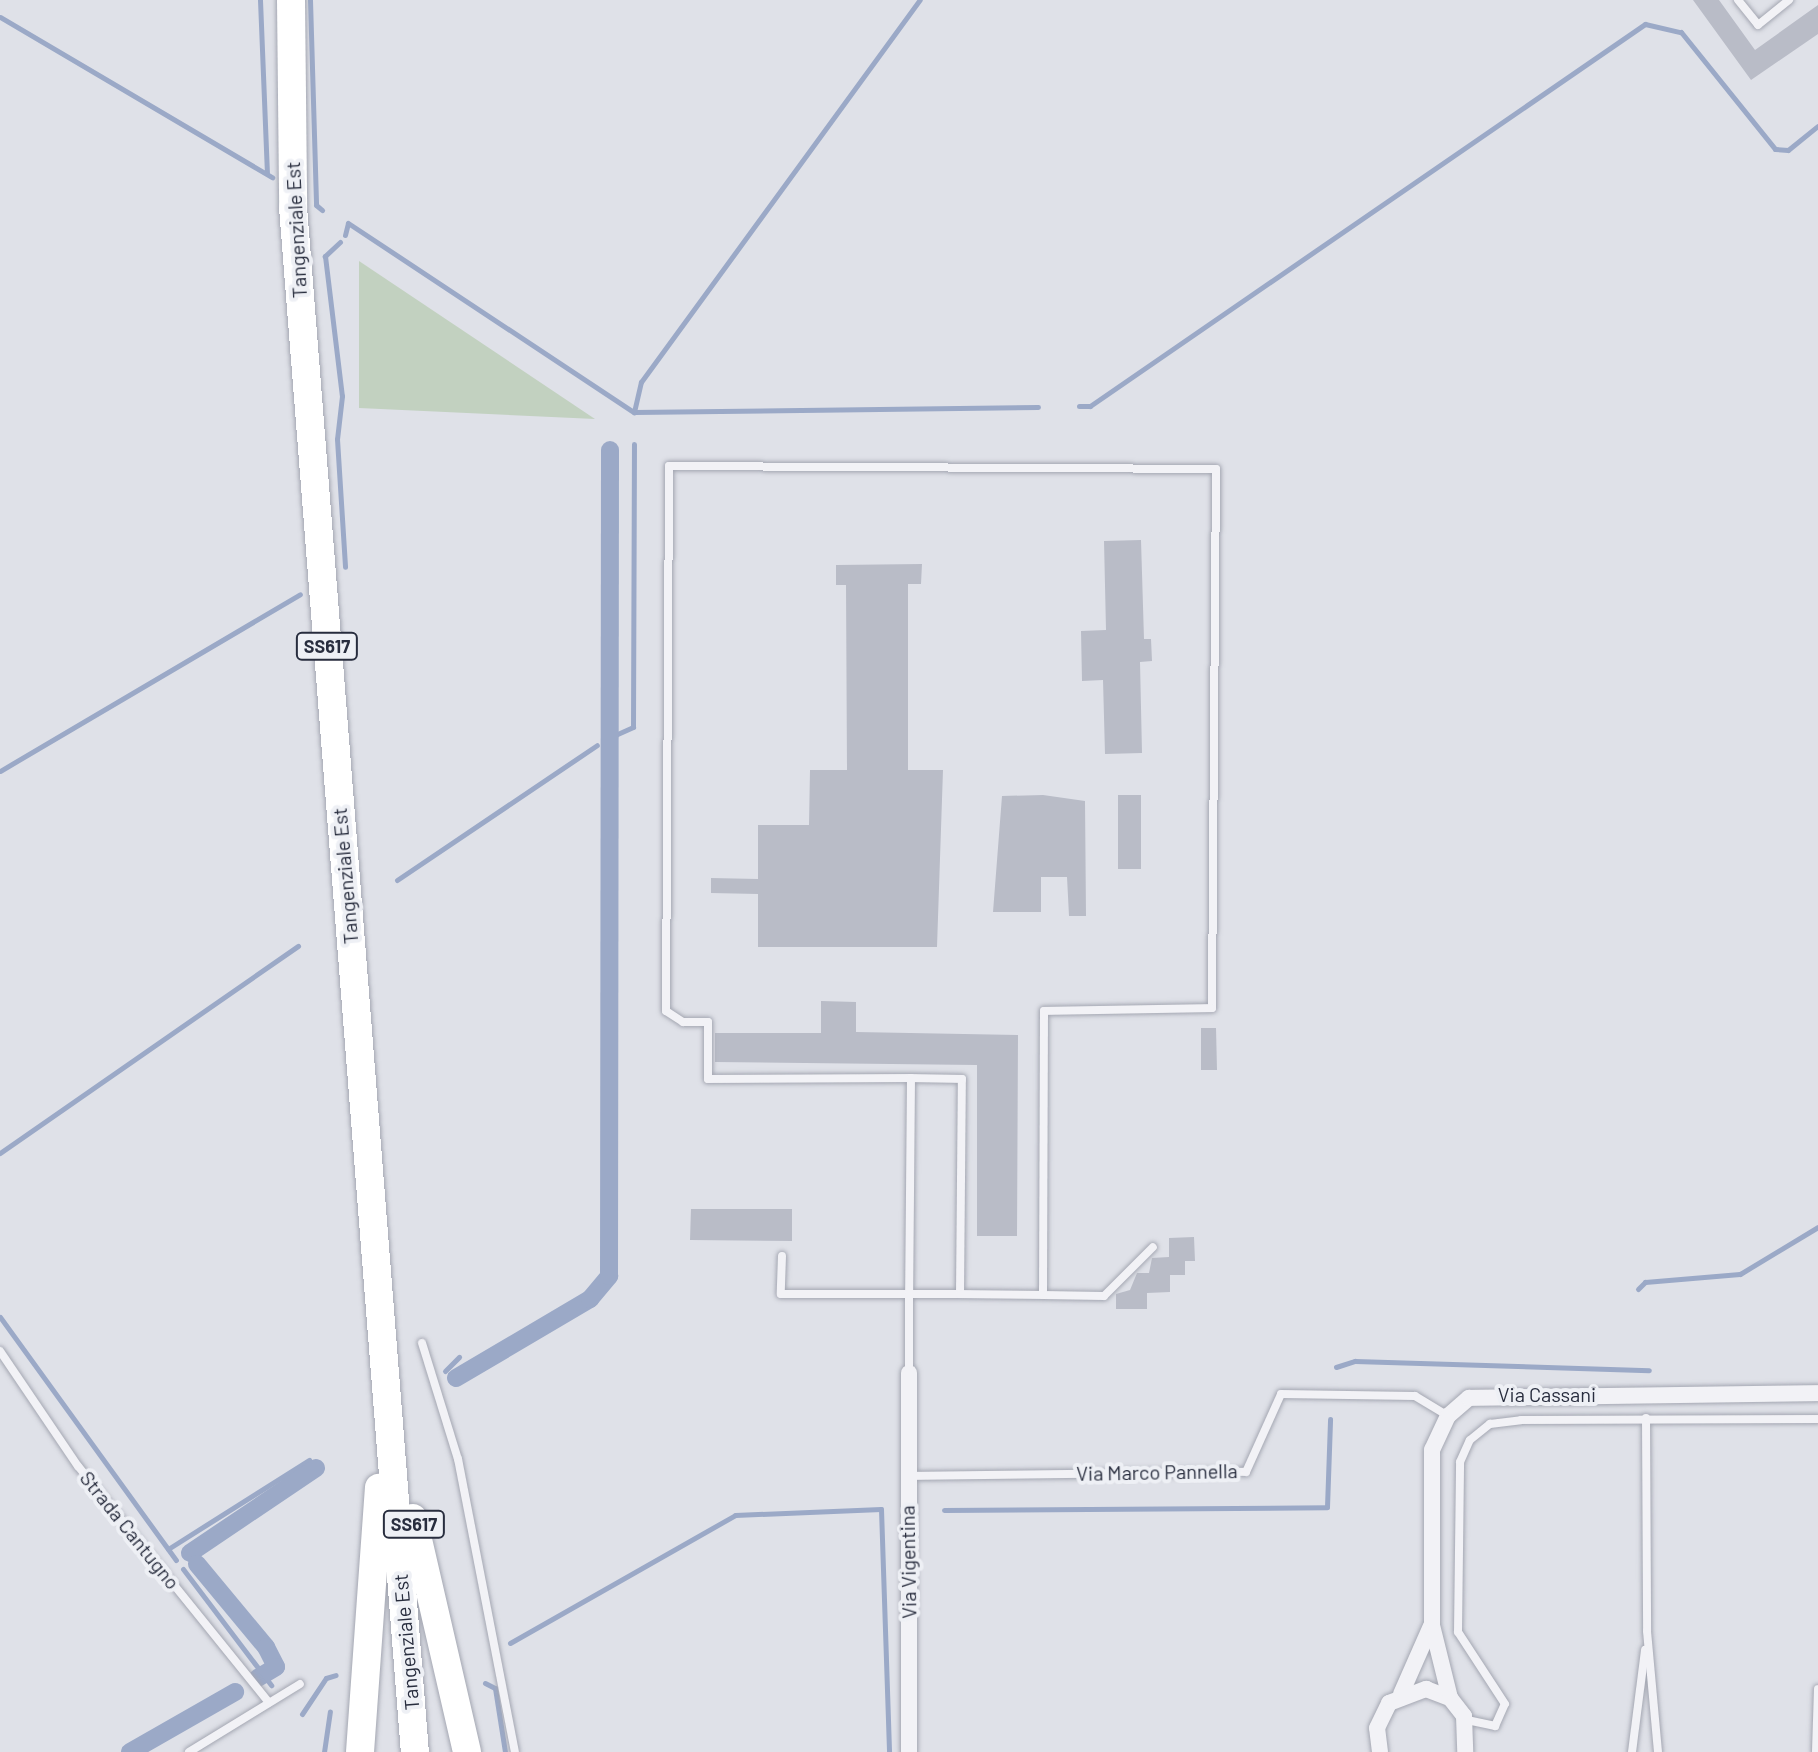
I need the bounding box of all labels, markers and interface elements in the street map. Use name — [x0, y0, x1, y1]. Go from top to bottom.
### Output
street label: Tangenziale Est — [280, 161, 312, 299]
road number: SS617 — [295, 632, 359, 660]
street label: Tangenziale Est — [327, 807, 363, 945]
street label: Via Cassani — [1498, 1382, 1596, 1406]
street label: Via Marco Pannella — [1076, 1459, 1238, 1485]
street label: Strada Cantugno — [75, 1466, 185, 1594]
street label: Via Vigentina — [895, 1505, 921, 1619]
road number: SS617 — [382, 1510, 446, 1538]
street label: Tangenziale Est — [388, 1573, 424, 1711]

